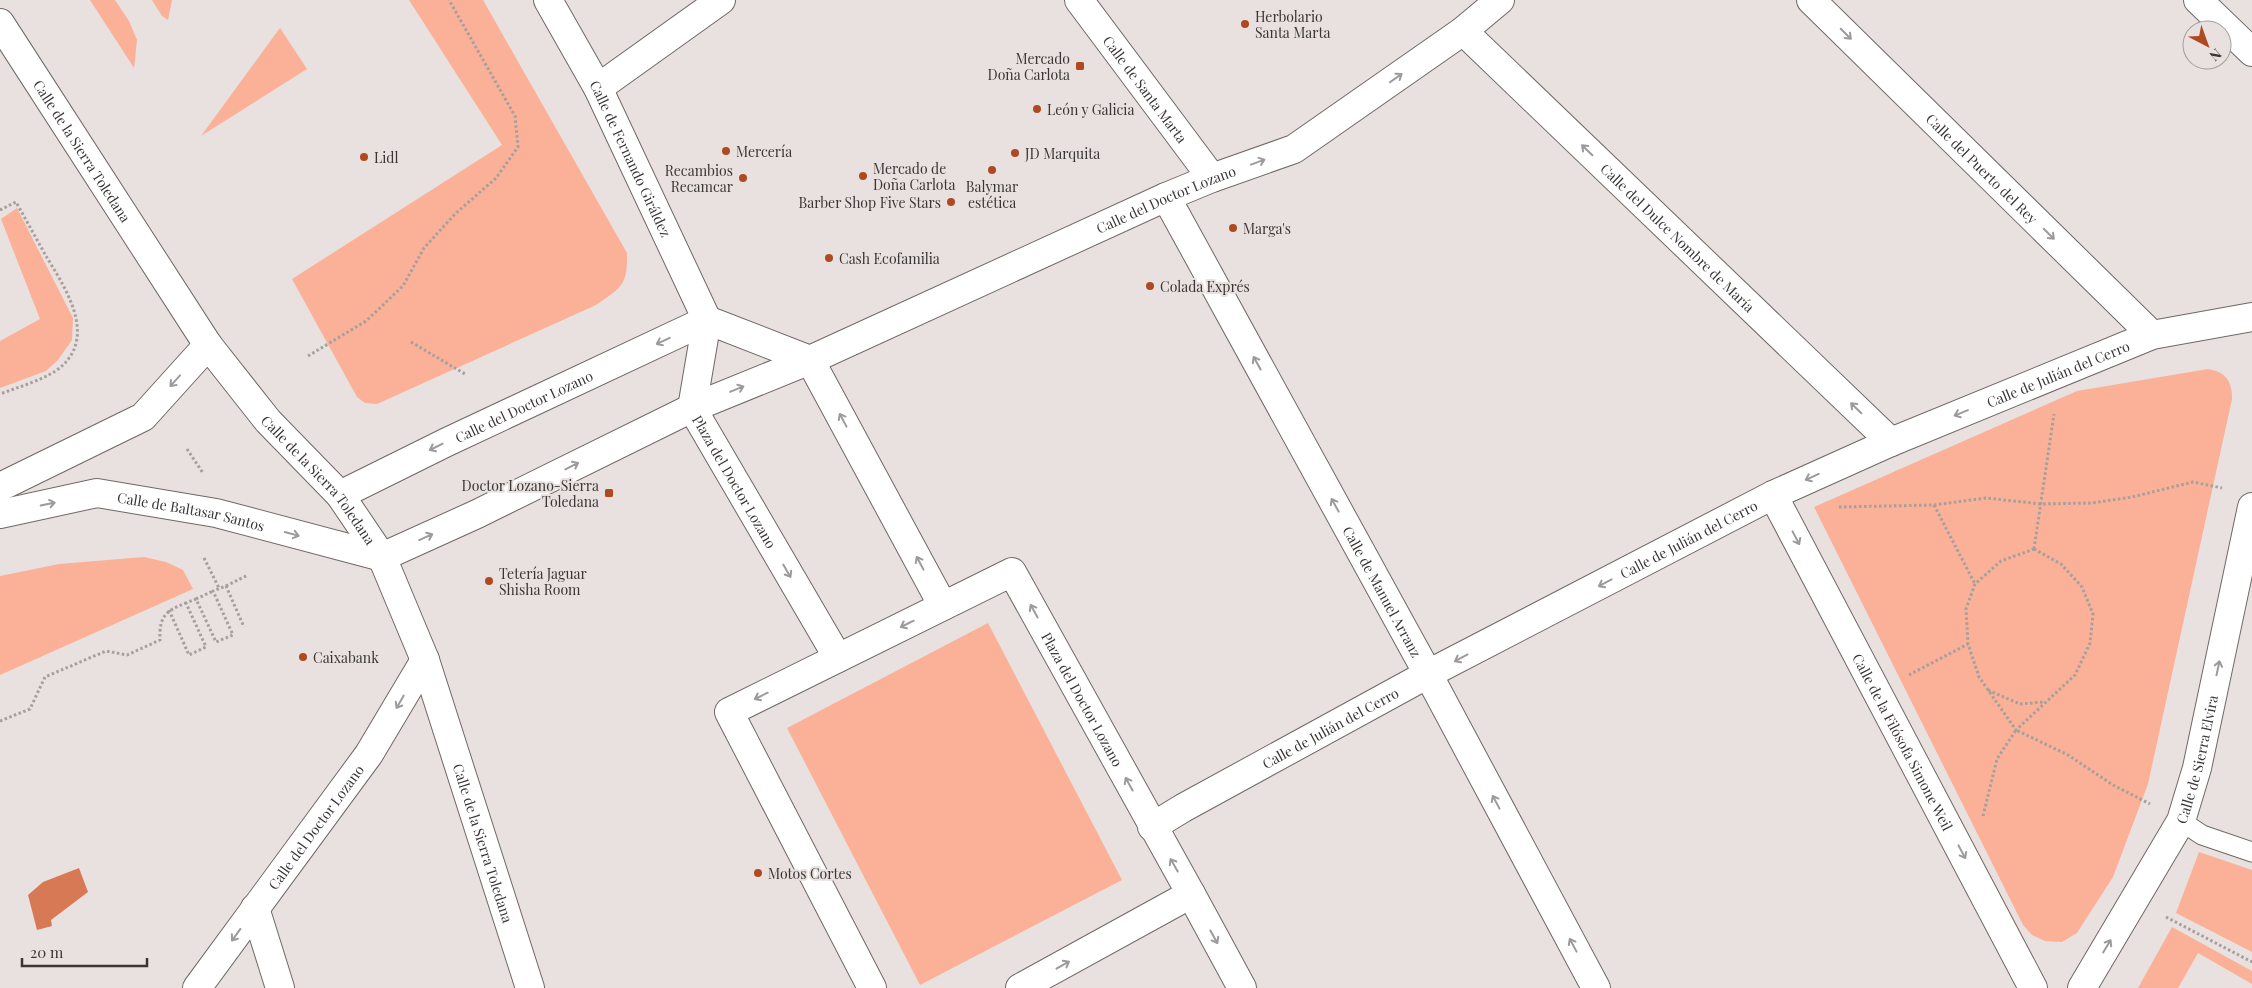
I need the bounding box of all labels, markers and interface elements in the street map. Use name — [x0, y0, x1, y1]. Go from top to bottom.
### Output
place label: Herbolario Santa Marta — [1255, 7, 1330, 42]
marker: Herbolario Santa Marta — [1239, 18, 1251, 30]
north arrow — [2182, 20, 2232, 70]
one-way arrow — [1840, 28, 1852, 40]
street label: Calle de Santa Marta — [1099, 31, 1192, 146]
text: N — [2206, 45, 2226, 66]
place label: Mercado Doña Carlota — [988, 49, 1070, 84]
marker: Mercado Doña Carlota — [1074, 60, 1086, 72]
one-way arrow — [1389, 73, 1403, 83]
street label: Calle de la Sierra Toledana — [29, 76, 136, 226]
street label: Calle de Fernando Giráldez — [586, 77, 676, 240]
place label: León y Galicia — [1047, 100, 1134, 119]
marker: León y Galicia — [1031, 103, 1043, 115]
street label: Calle del Puerto del Rey — [1922, 109, 2042, 227]
place label: Mercería — [736, 142, 792, 161]
place label: JD Marquita — [1024, 144, 1100, 163]
one-way arrow — [1581, 144, 1594, 156]
marker: Mercería — [720, 145, 732, 157]
marker: JD Marquita — [1009, 147, 1021, 159]
place label: Lidl — [374, 148, 398, 167]
marker: Lidl — [358, 151, 370, 163]
one-way arrow — [1249, 157, 1265, 166]
place label: Mercado de Doña Carlota — [873, 159, 955, 194]
street label: Calle del Dulce Nombre de María — [1597, 159, 1759, 316]
place label: Recambios Recamcar — [665, 161, 734, 196]
street label: Calle del Doctor Lozano — [1093, 161, 1238, 237]
marker: Balymar estética — [986, 164, 998, 176]
marker: Mercado de Doña Carlota — [857, 170, 869, 182]
marker: Recambios Recamcar — [737, 172, 749, 184]
place label: Balymar estética — [966, 177, 1019, 212]
place label: Barber Shop Five Stars — [799, 193, 941, 212]
marker: Barber Shop Five Stars — [945, 196, 957, 208]
place label: Marga's — [1243, 219, 1291, 238]
marker: Marga's — [1227, 222, 1239, 234]
one-way arrow — [2043, 228, 2056, 240]
place label: Cash Ecofamilia — [839, 249, 940, 268]
marker: Cash Ecofamilia — [823, 252, 835, 264]
place label: Colada Exprés — [1160, 277, 1250, 296]
marker: Colada Exprés — [1144, 280, 1156, 292]
one-way arrow — [656, 336, 671, 346]
street label: Calle de Julián del Cerro — [1984, 336, 2132, 411]
one-way arrow — [1252, 355, 1262, 370]
street label: Calle del Doctor Lozano — [452, 365, 596, 447]
one-way arrow — [169, 375, 181, 388]
one-way arrow — [729, 384, 744, 394]
one-way arrow — [1850, 402, 1862, 414]
one-way arrow — [1954, 409, 1969, 419]
street label: Calle de la Sierra Toledana — [257, 411, 380, 548]
street label: Plaza del Doctor Lozano — [689, 411, 781, 552]
one-way arrow — [838, 413, 847, 428]
one-way arrow — [429, 442, 444, 452]
one-way arrow — [564, 461, 579, 470]
one-way arrow — [1805, 473, 1820, 483]
place label: Doctor Lozano-Sierra Toledana — [462, 476, 599, 511]
street label: Calle de Baltasar Santos — [116, 487, 267, 535]
marker: Doctor Lozano-Sierra Toledana — [603, 487, 615, 499]
street label: Calle de Julián del Cerro — [1616, 495, 1761, 582]
one-way arrow — [1330, 498, 1339, 513]
one-way arrow — [39, 499, 55, 508]
street label: Calle de Manuel Arranz — [1339, 522, 1426, 661]
one-way arrow — [284, 529, 300, 539]
one-way arrow — [1791, 530, 1801, 545]
one-way arrow — [418, 531, 433, 541]
one-way arrow — [915, 556, 924, 571]
one-way arrow — [783, 563, 793, 577]
place label: Tetería Jaguar Shisha Room — [499, 564, 588, 599]
marker: Tetería Jaguar Shisha Room — [483, 575, 495, 587]
one-way arrow — [1598, 579, 1613, 588]
one-way arrow — [1029, 604, 1038, 619]
one-way arrow — [900, 620, 915, 629]
street label: Plaza del Doctor Lozano — [1038, 628, 1128, 770]
place label: Caixabank — [313, 648, 379, 667]
street label: Calle de la Filósofa Simone Weil — [1849, 650, 1958, 834]
marker: Caixabank — [297, 651, 309, 663]
one-way arrow — [1453, 653, 1468, 663]
one-way arrow — [2214, 661, 2223, 677]
street label: Calle de Julián del Cerro — [1259, 682, 1402, 773]
one-way arrow — [754, 692, 769, 701]
street label: Calle de Sierra Elvira — [2171, 693, 2222, 826]
one-way arrow — [395, 695, 405, 709]
street label: Calle del Doctor Lozano — [263, 760, 368, 893]
street label: Calle de la Sierra Toledana — [449, 761, 518, 925]
one-way arrow — [1124, 777, 1133, 792]
one-way arrow — [1491, 794, 1501, 809]
one-way arrow — [1957, 844, 1967, 859]
one-way arrow — [1169, 858, 1179, 873]
place label: Motos Cortes — [768, 864, 852, 883]
marker: Motos Cortes — [752, 867, 764, 879]
one-way arrow — [230, 927, 241, 941]
one-way arrow — [1209, 930, 1219, 945]
scale bar — [22, 936, 148, 968]
one-way arrow — [1568, 938, 1577, 953]
one-way arrow — [2103, 940, 2113, 954]
text: 20 m — [30, 942, 64, 962]
one-way arrow — [1055, 959, 1069, 969]

